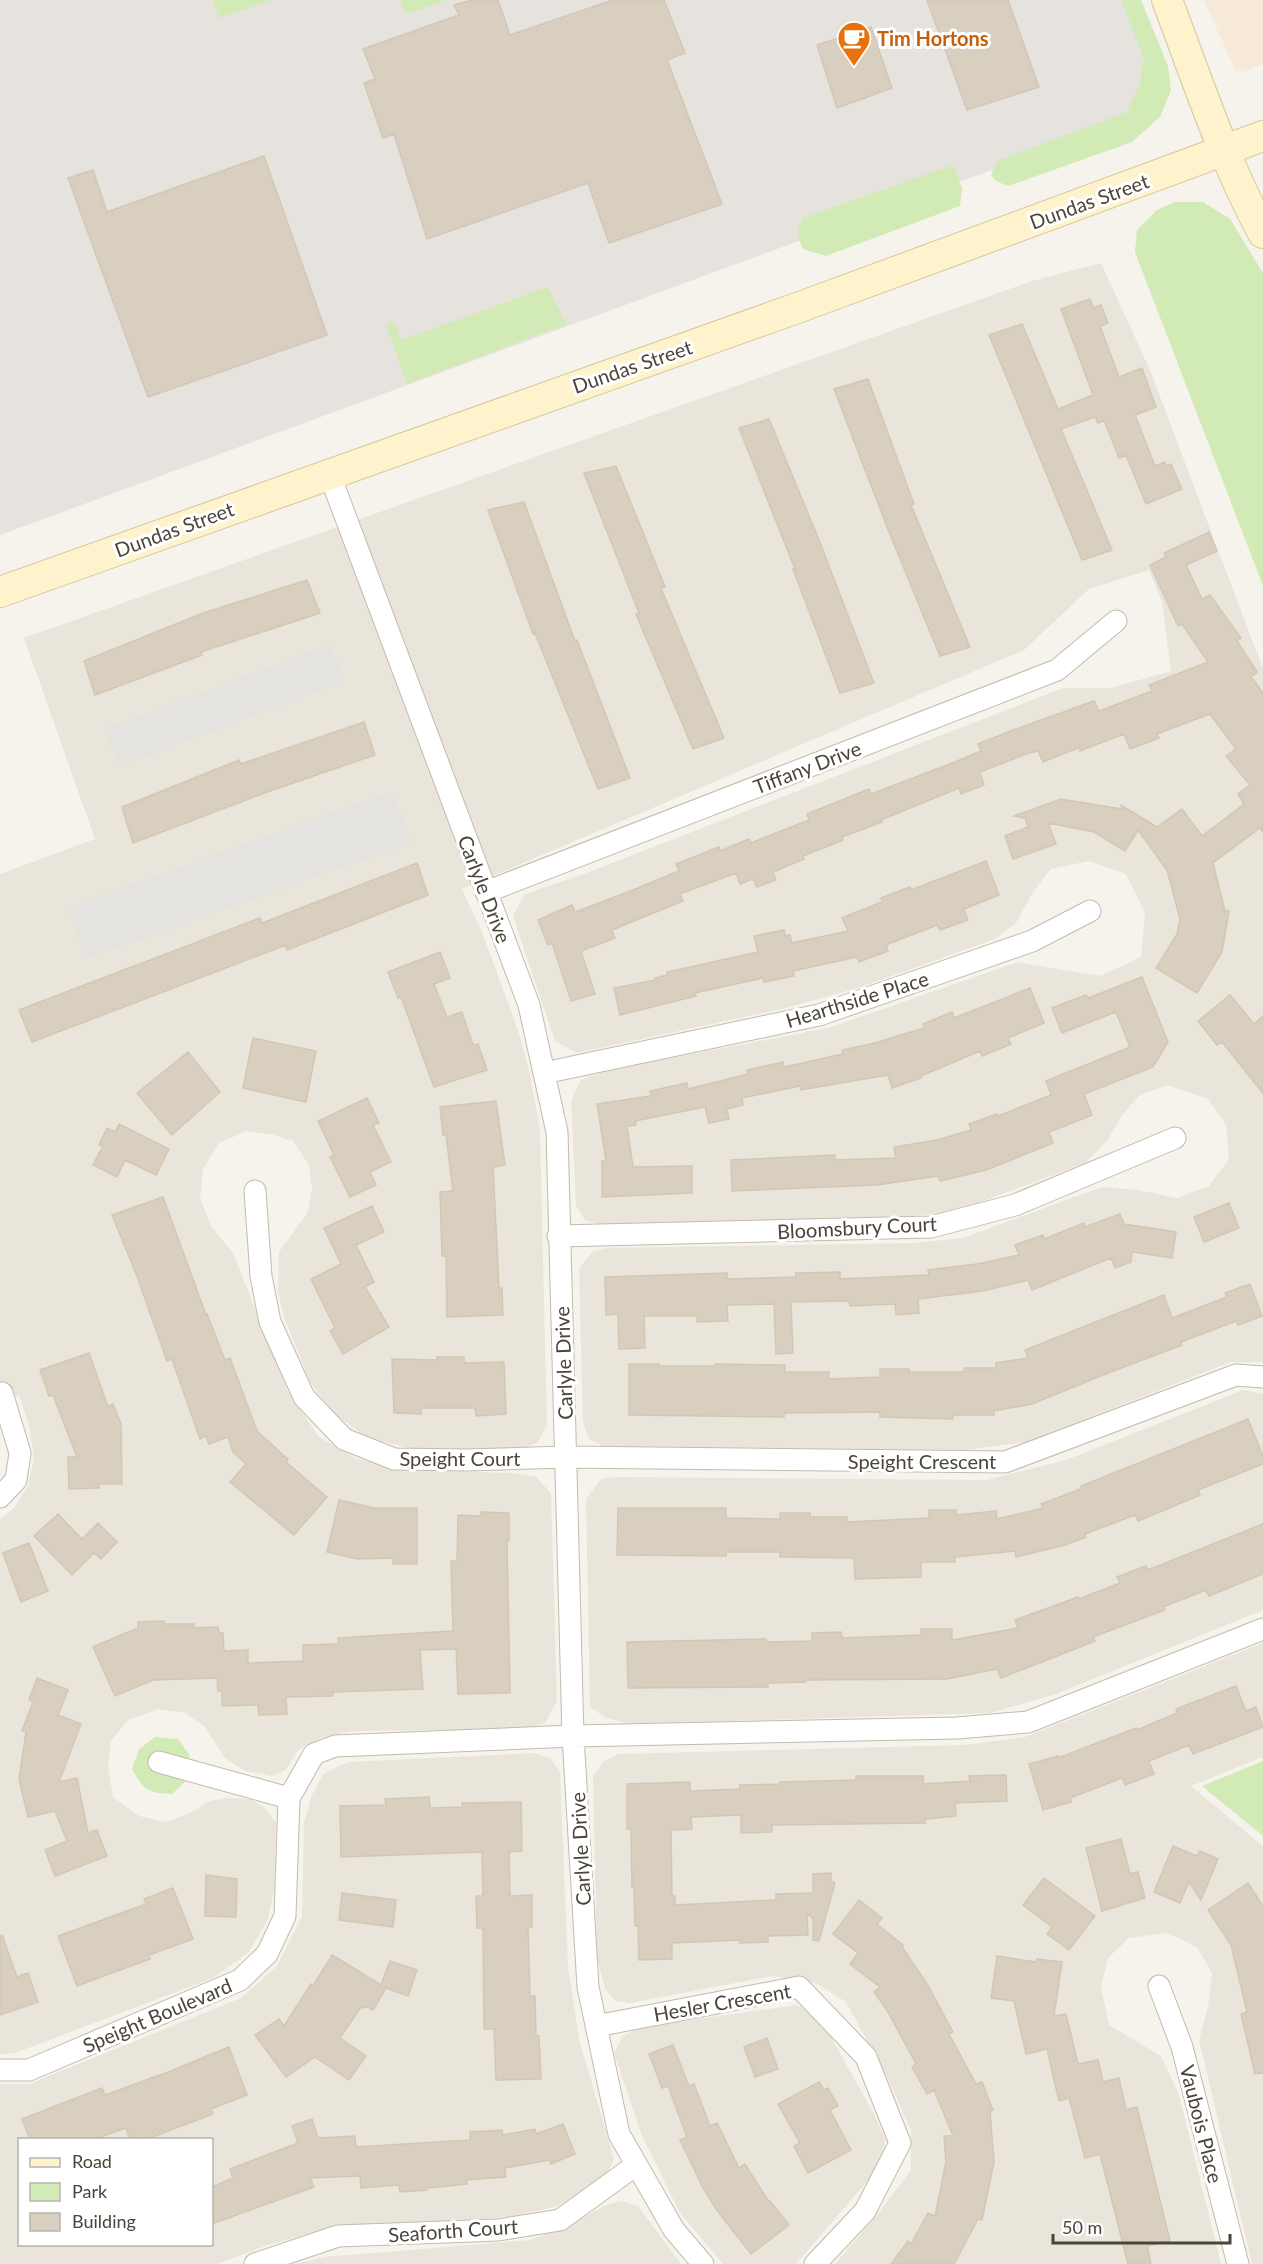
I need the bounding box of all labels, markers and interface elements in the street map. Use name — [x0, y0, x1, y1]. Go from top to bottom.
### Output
cafe icon: Tim Hortons — [836, 20, 872, 67]
place label: Tim Hortons — [877, 26, 989, 50]
street label: Dundas Street — [1026, 168, 1152, 234]
street label: Dundas Street — [569, 334, 695, 398]
street label: Dundas Street — [111, 496, 237, 562]
street label: Tiffany Drive — [750, 735, 864, 799]
street label: Carlyle Drive — [453, 832, 517, 946]
street label: Hearthside Place — [783, 966, 931, 1032]
street label: Bloomsbury Court — [777, 1211, 937, 1243]
street label: Carlyle Drive — [549, 1306, 577, 1420]
street label: Speight Court — [399, 1446, 521, 1470]
street label: Speight Crescent — [848, 1449, 996, 1473]
street label: Carlyle Drive — [565, 1792, 595, 1906]
street label: Speight Boulevard — [79, 1973, 235, 2057]
street label: Hesler Crescent — [651, 1978, 793, 2026]
street label: Vaubois Place — [1176, 2062, 1228, 2186]
legend — [18, 2138, 213, 2246]
text: Road — [72, 2150, 112, 2172]
text: Park — [72, 2180, 108, 2202]
scale bar — [1053, 2207, 1230, 2245]
text: Building — [72, 2210, 136, 2232]
street label: Seaforth Court — [387, 2213, 519, 2247]
text: 50 m — [1062, 2216, 1102, 2238]

